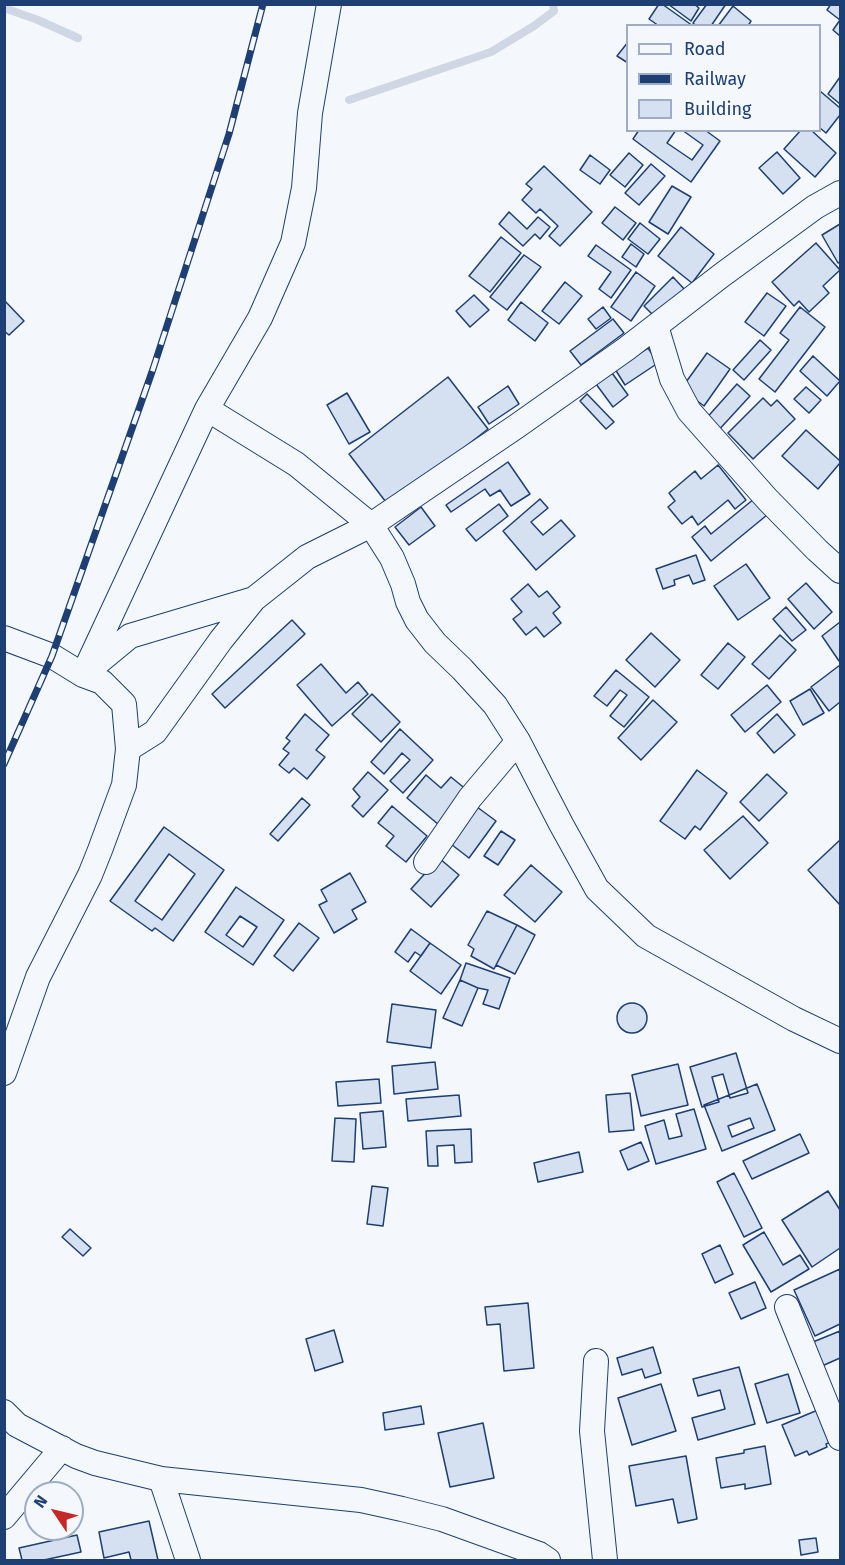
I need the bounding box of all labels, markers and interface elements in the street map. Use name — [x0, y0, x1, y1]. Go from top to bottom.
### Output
legend — [626, 24, 821, 132]
text: Road — [684, 38, 726, 60]
text: Railway — [684, 68, 746, 90]
text: Building — [684, 98, 751, 120]
north arrow — [24, 1481, 84, 1541]
text: N — [30, 1492, 51, 1511]

